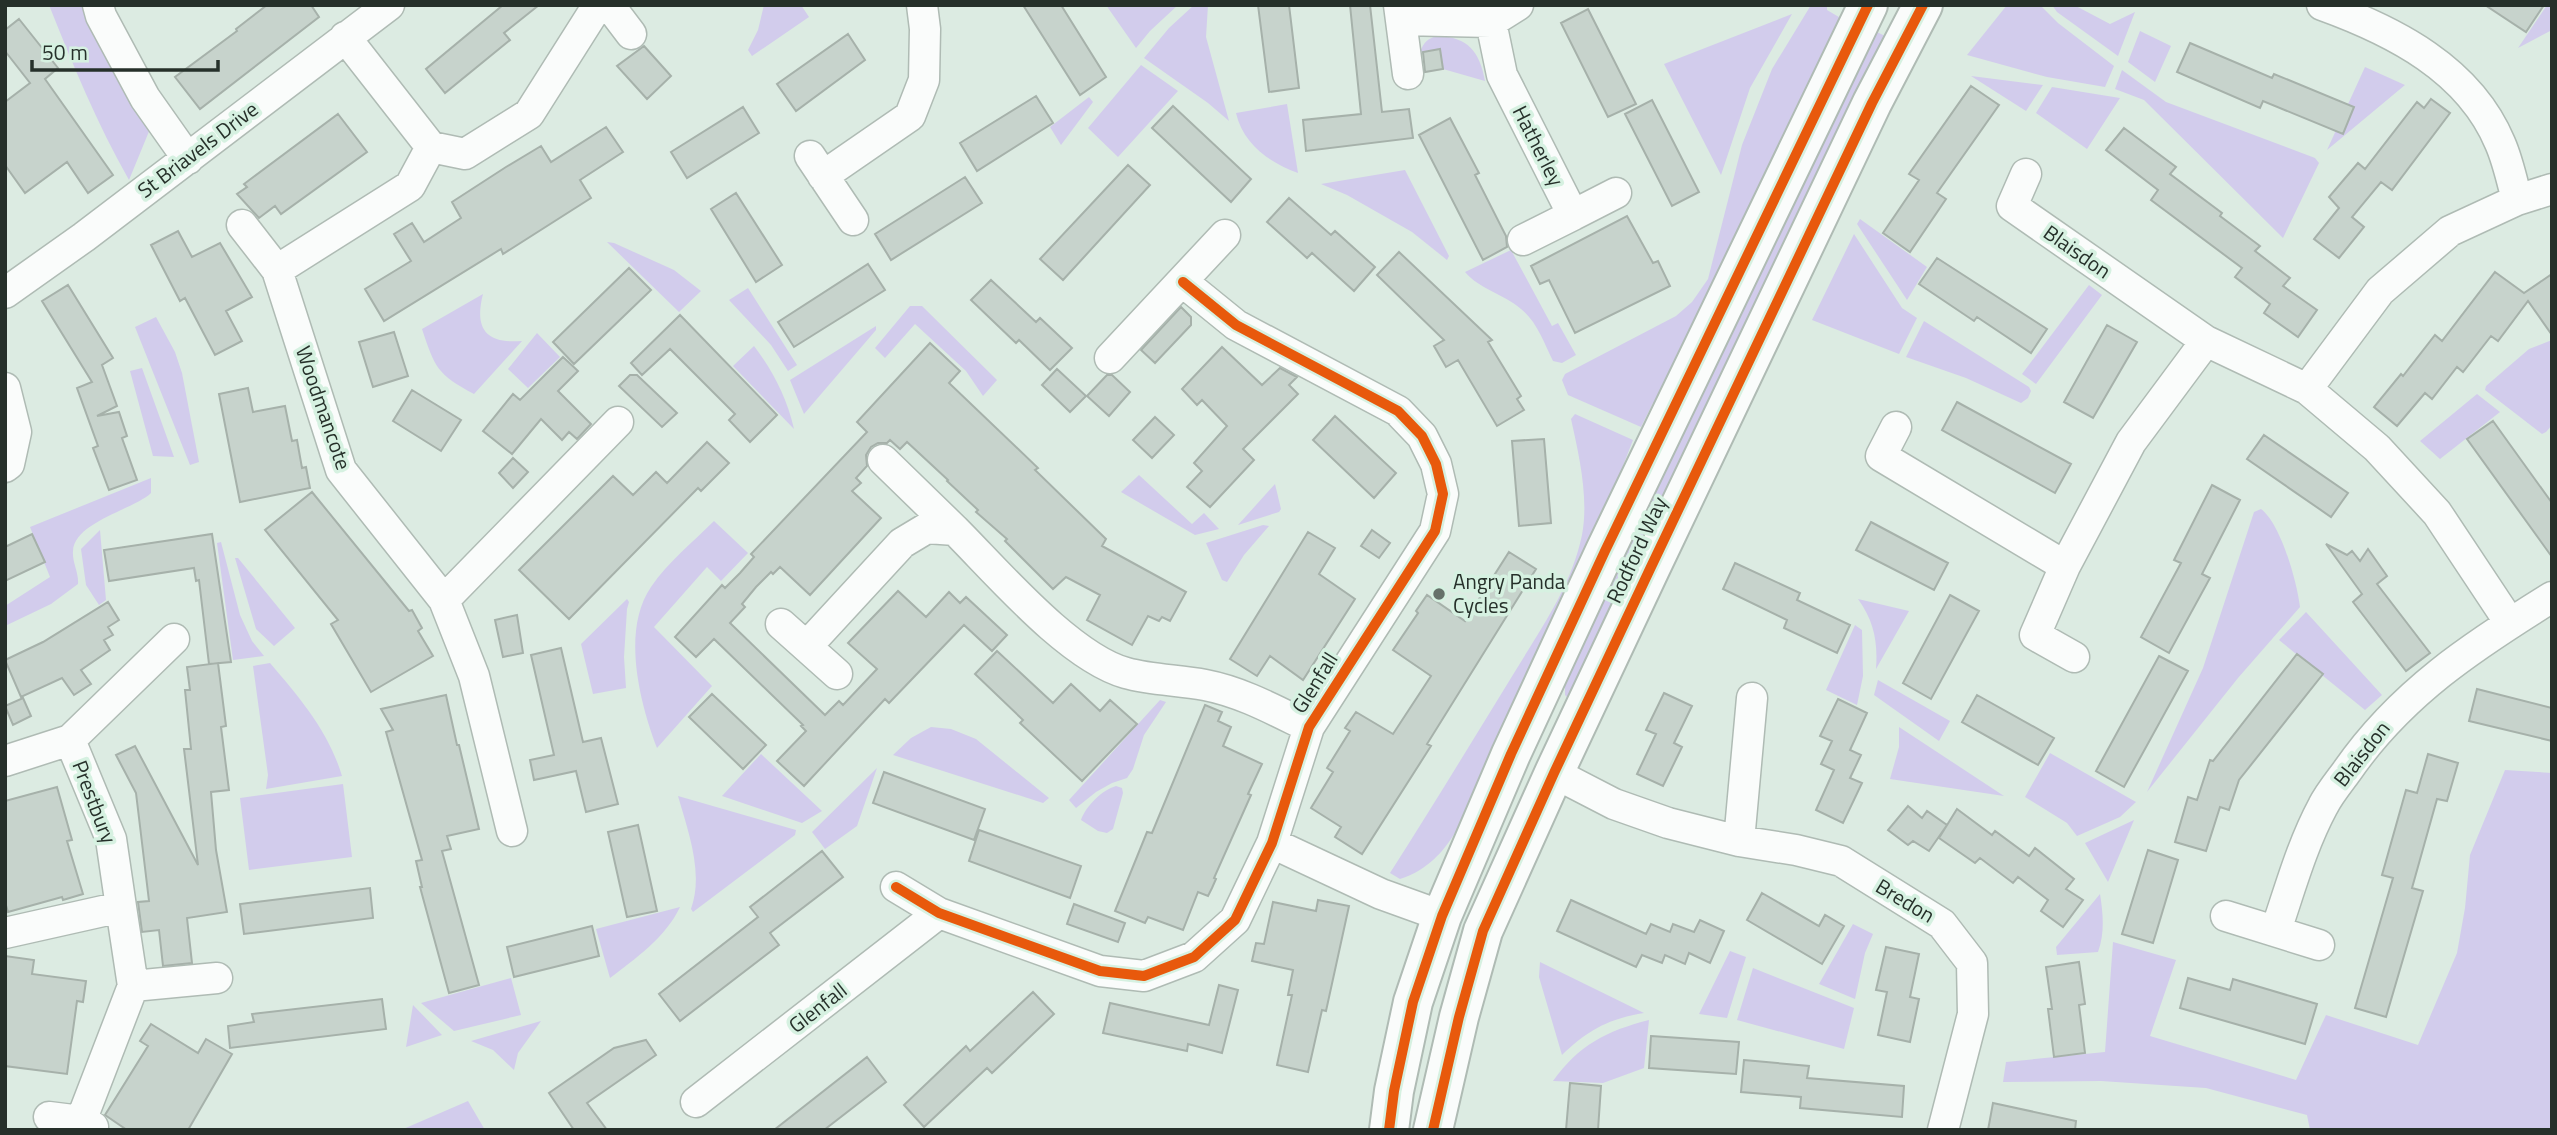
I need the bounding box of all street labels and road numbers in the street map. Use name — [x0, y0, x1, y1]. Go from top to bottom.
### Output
street label: St Briavels Drive — [130, 93, 265, 205]
street label: Hatherley — [1505, 100, 1573, 191]
street label: Blaisdon — [2037, 216, 2118, 286]
street label: Woodmancote — [288, 342, 360, 474]
street label: Rodford Way — [1597, 491, 1675, 608]
street label: Glenfall — [1283, 646, 1345, 719]
street label: Blaisdon — [2325, 714, 2397, 793]
street label: Prestbury — [64, 755, 125, 848]
street label: Bredon — [1870, 870, 1941, 930]
street label: Glenfall — [781, 974, 854, 1040]

